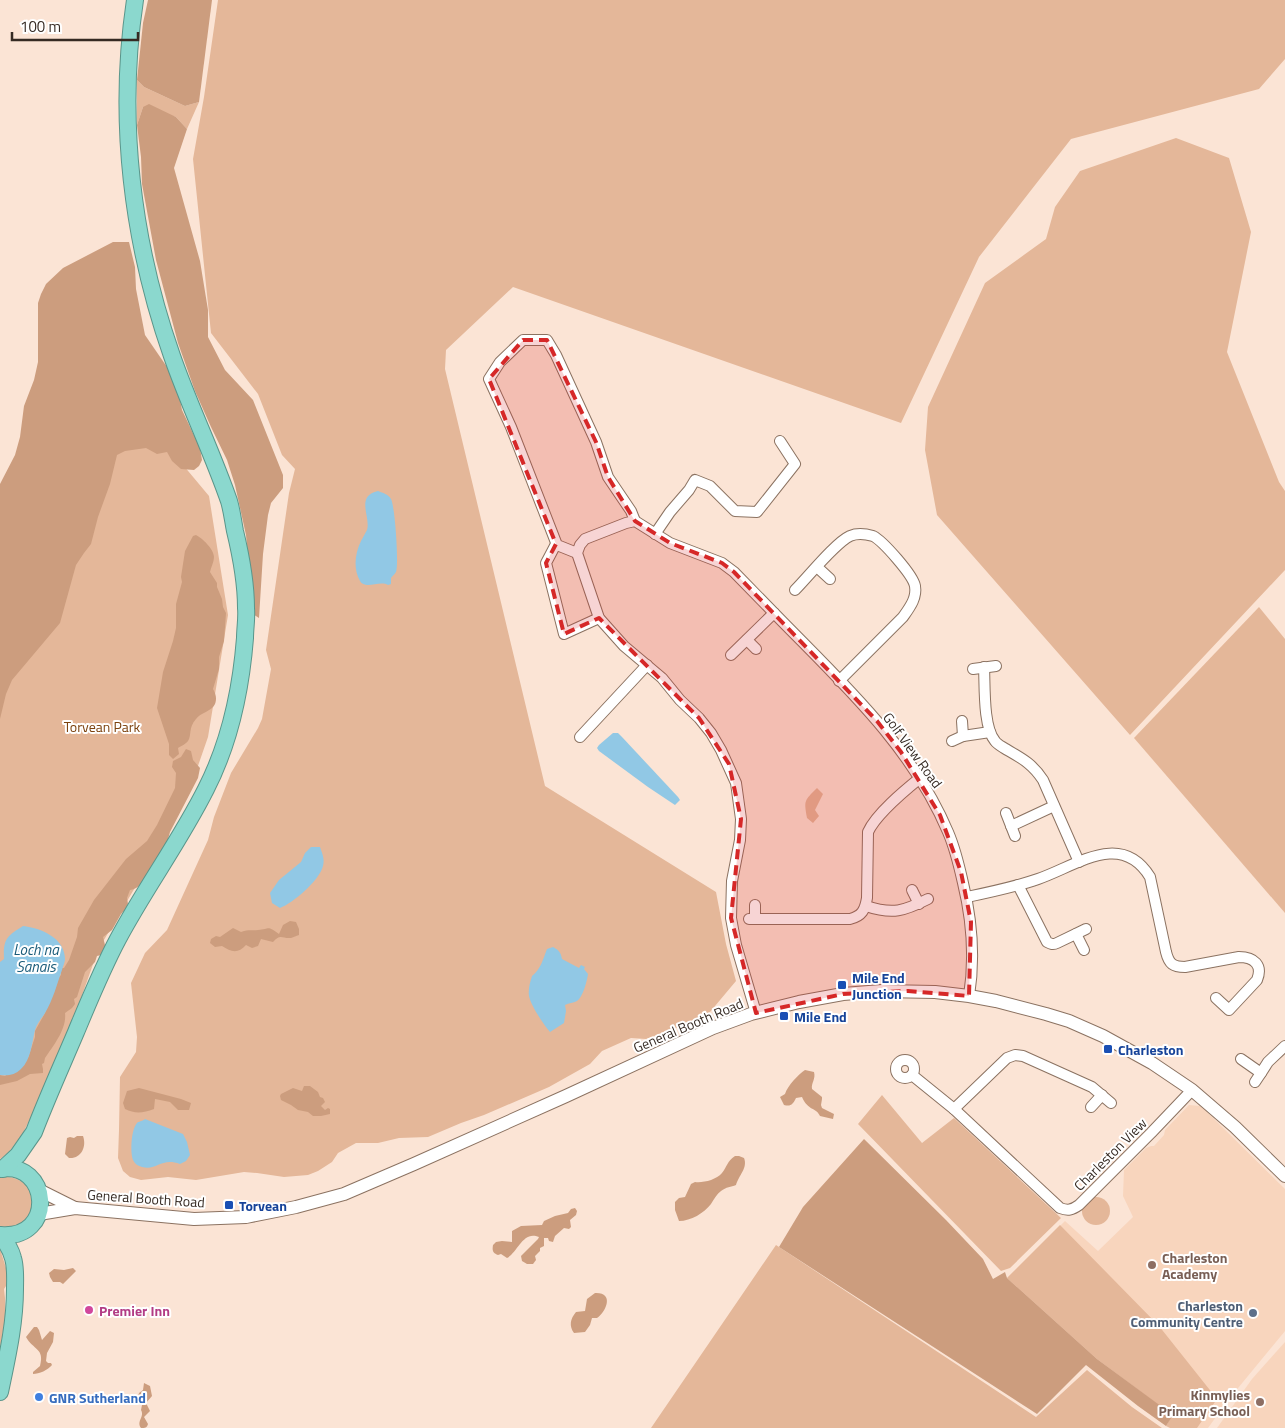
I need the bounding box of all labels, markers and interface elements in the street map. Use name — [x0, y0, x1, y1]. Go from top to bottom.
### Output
scale bar — [12, 10, 139, 42]
text: 100 m — [20, 15, 61, 38]
street label: Golf View Road — [878, 708, 948, 792]
park label: Torvean Park — [64, 716, 140, 737]
water label: Loch na Sanais — [13, 938, 60, 978]
place label: Mile End Junction — [852, 967, 905, 1004]
marker: Mile End Junction — [836, 979, 848, 991]
street label: General Booth Road — [630, 992, 746, 1058]
place label: Mile End — [794, 1006, 847, 1027]
marker: Mile End — [778, 1010, 790, 1022]
place label: Charleston — [1118, 1039, 1184, 1060]
marker: Charleston — [1102, 1043, 1114, 1055]
street label: Charleston View — [1069, 1113, 1151, 1195]
street label: General Booth Road — [87, 1183, 205, 1213]
place label: Torvean — [239, 1195, 287, 1216]
marker: Torvean — [223, 1199, 235, 1211]
place label: Charleston Academy — [1162, 1247, 1228, 1284]
marker: Charleston Academy — [1146, 1259, 1158, 1271]
place label: Charleston Community Centre — [1130, 1295, 1243, 1332]
place label: Premier Inn — [99, 1300, 170, 1321]
marker: Premier Inn — [83, 1304, 95, 1316]
marker: Charleston Community Centre — [1247, 1307, 1259, 1319]
place label: Kinmylies Primary School — [1158, 1384, 1250, 1421]
place label: GNR Sutherland — [49, 1387, 146, 1408]
marker: GNR Sutherland — [33, 1391, 45, 1403]
marker: Kinmylies Primary School — [1254, 1396, 1266, 1408]

